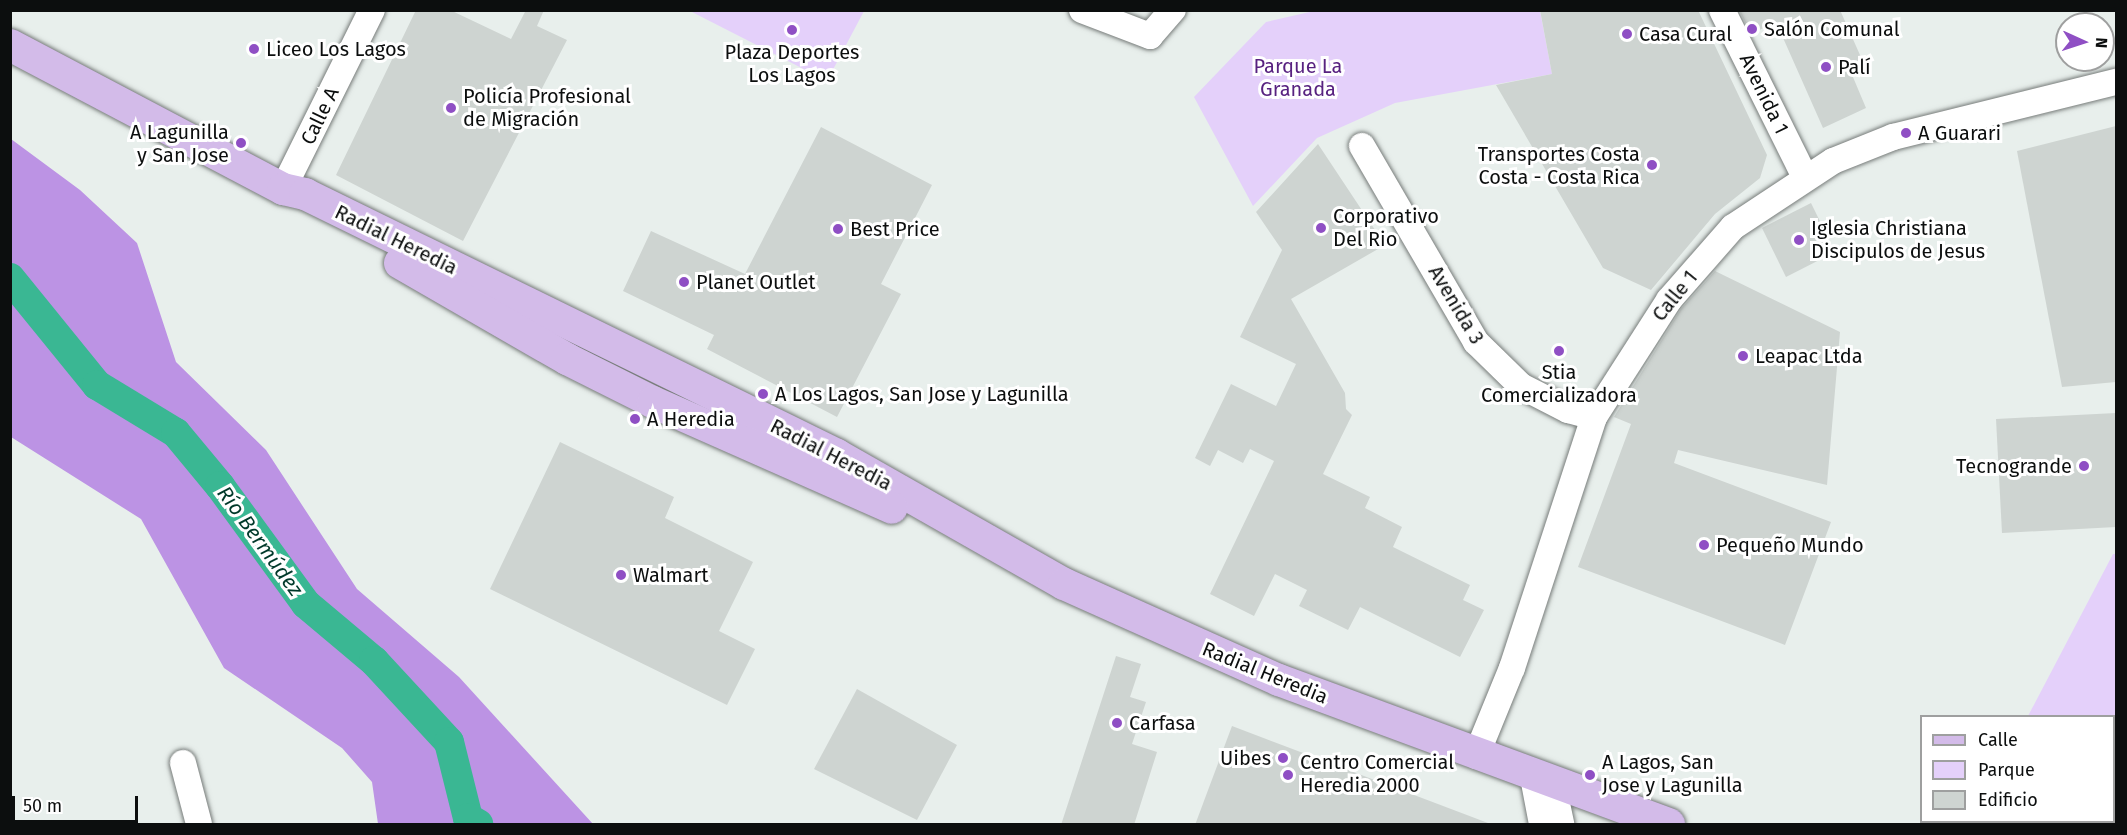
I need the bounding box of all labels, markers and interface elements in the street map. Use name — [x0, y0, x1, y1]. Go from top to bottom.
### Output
north arrow — [2055, 12, 2115, 72]
place label: Salón Comunal — [1764, 17, 1900, 41]
place label: Casa Cural — [1639, 22, 1732, 46]
marker: Salón Comunal — [1745, 22, 1759, 36]
marker: Plaza Deportes Los Lagos — [785, 23, 799, 37]
marker: Casa Cural — [1620, 27, 1634, 41]
place label: Liceo Los Lagos — [266, 37, 406, 61]
text: N — [2092, 37, 2111, 49]
place label: Plaza Deportes Los Lagos — [725, 40, 859, 87]
marker: Liceo Los Lagos — [247, 42, 261, 56]
street label: Avenida 1 — [1734, 50, 1794, 138]
park label: Parque La Granada — [1254, 55, 1342, 102]
place label: Palí — [1838, 55, 1871, 79]
marker: Palí — [1819, 60, 1833, 74]
street label: Calle A — [296, 83, 344, 149]
place label: Policía Profesional de Migración — [463, 84, 631, 131]
marker: Policía Profesional de Migración — [444, 101, 458, 115]
place label: A Lagunilla y San Jose — [130, 120, 229, 167]
place label: A Guarari — [1918, 121, 2001, 145]
marker: A Guarari — [1899, 126, 1913, 140]
marker: A Lagunilla y San Jose — [234, 136, 248, 150]
place label: Transportes Costa Costa - Costa Rica — [1478, 142, 1640, 189]
marker: Transportes Costa Costa - Costa Rica — [1645, 158, 1659, 172]
street label: Radial Heredia — [331, 200, 461, 280]
place label: Corporativo Del Rio — [1333, 204, 1439, 251]
place label: Iglesia Christiana Discipulos de Jesus — [1811, 216, 1985, 263]
place label: Best Price — [850, 217, 940, 241]
marker: Corporativo Del Rio — [1314, 221, 1328, 235]
marker: Best Price — [831, 222, 845, 236]
marker: Iglesia Christiana Discipulos de Jesus — [1792, 233, 1806, 247]
street label: Avenida 3 — [1423, 261, 1489, 349]
street label: Calle 1 — [1647, 266, 1703, 326]
place label: Planet Outlet — [696, 270, 816, 294]
marker: Planet Outlet — [677, 275, 691, 289]
marker: Stia Comercializadora — [1552, 344, 1566, 358]
place label: Leapac Ltda — [1755, 344, 1863, 368]
marker: Leapac Ltda — [1736, 349, 1750, 363]
place label: Stia Comercializadora — [1481, 360, 1637, 407]
place label: A Los Lagos, San Jose y Lagunilla — [775, 382, 1069, 406]
marker: A Los Lagos, San Jose y Lagunilla — [756, 387, 770, 401]
place label: A Heredia — [647, 407, 735, 431]
marker: A Heredia — [628, 412, 642, 426]
street label: Radial Heredia — [766, 414, 896, 496]
place label: Tecnogrande — [1956, 454, 2072, 478]
marker: Tecnogrande — [2077, 459, 2091, 473]
water label: Río Bermúdez — [212, 481, 308, 601]
place label: Pequeño Mundo — [1716, 533, 1864, 557]
marker: Pequeño Mundo — [1697, 538, 1711, 552]
place label: Walmart — [633, 563, 708, 587]
marker: Walmart — [614, 568, 628, 582]
street label: Radial Heredia — [1199, 637, 1331, 709]
place label: Carfasa — [1129, 711, 1196, 735]
legend — [1920, 715, 2115, 823]
marker: Carfasa — [1110, 716, 1124, 730]
text: Calle — [1978, 729, 2018, 751]
place label: Uibes — [1220, 746, 1271, 770]
marker: Uibes — [1276, 751, 1290, 765]
place label: Centro Comercial Heredia 2000 — [1300, 751, 1454, 798]
place label: A Lagos, San Jose y Lagunilla — [1602, 751, 1743, 798]
text: Parque — [1978, 759, 2035, 781]
marker: Centro Comercial Heredia 2000 — [1281, 768, 1295, 782]
marker: A Lagos, San Jose y Lagunilla — [1583, 768, 1597, 782]
scale bar — [15, 784, 141, 822]
text: Edificio — [1978, 789, 2038, 811]
text: 50 m — [23, 795, 62, 817]

